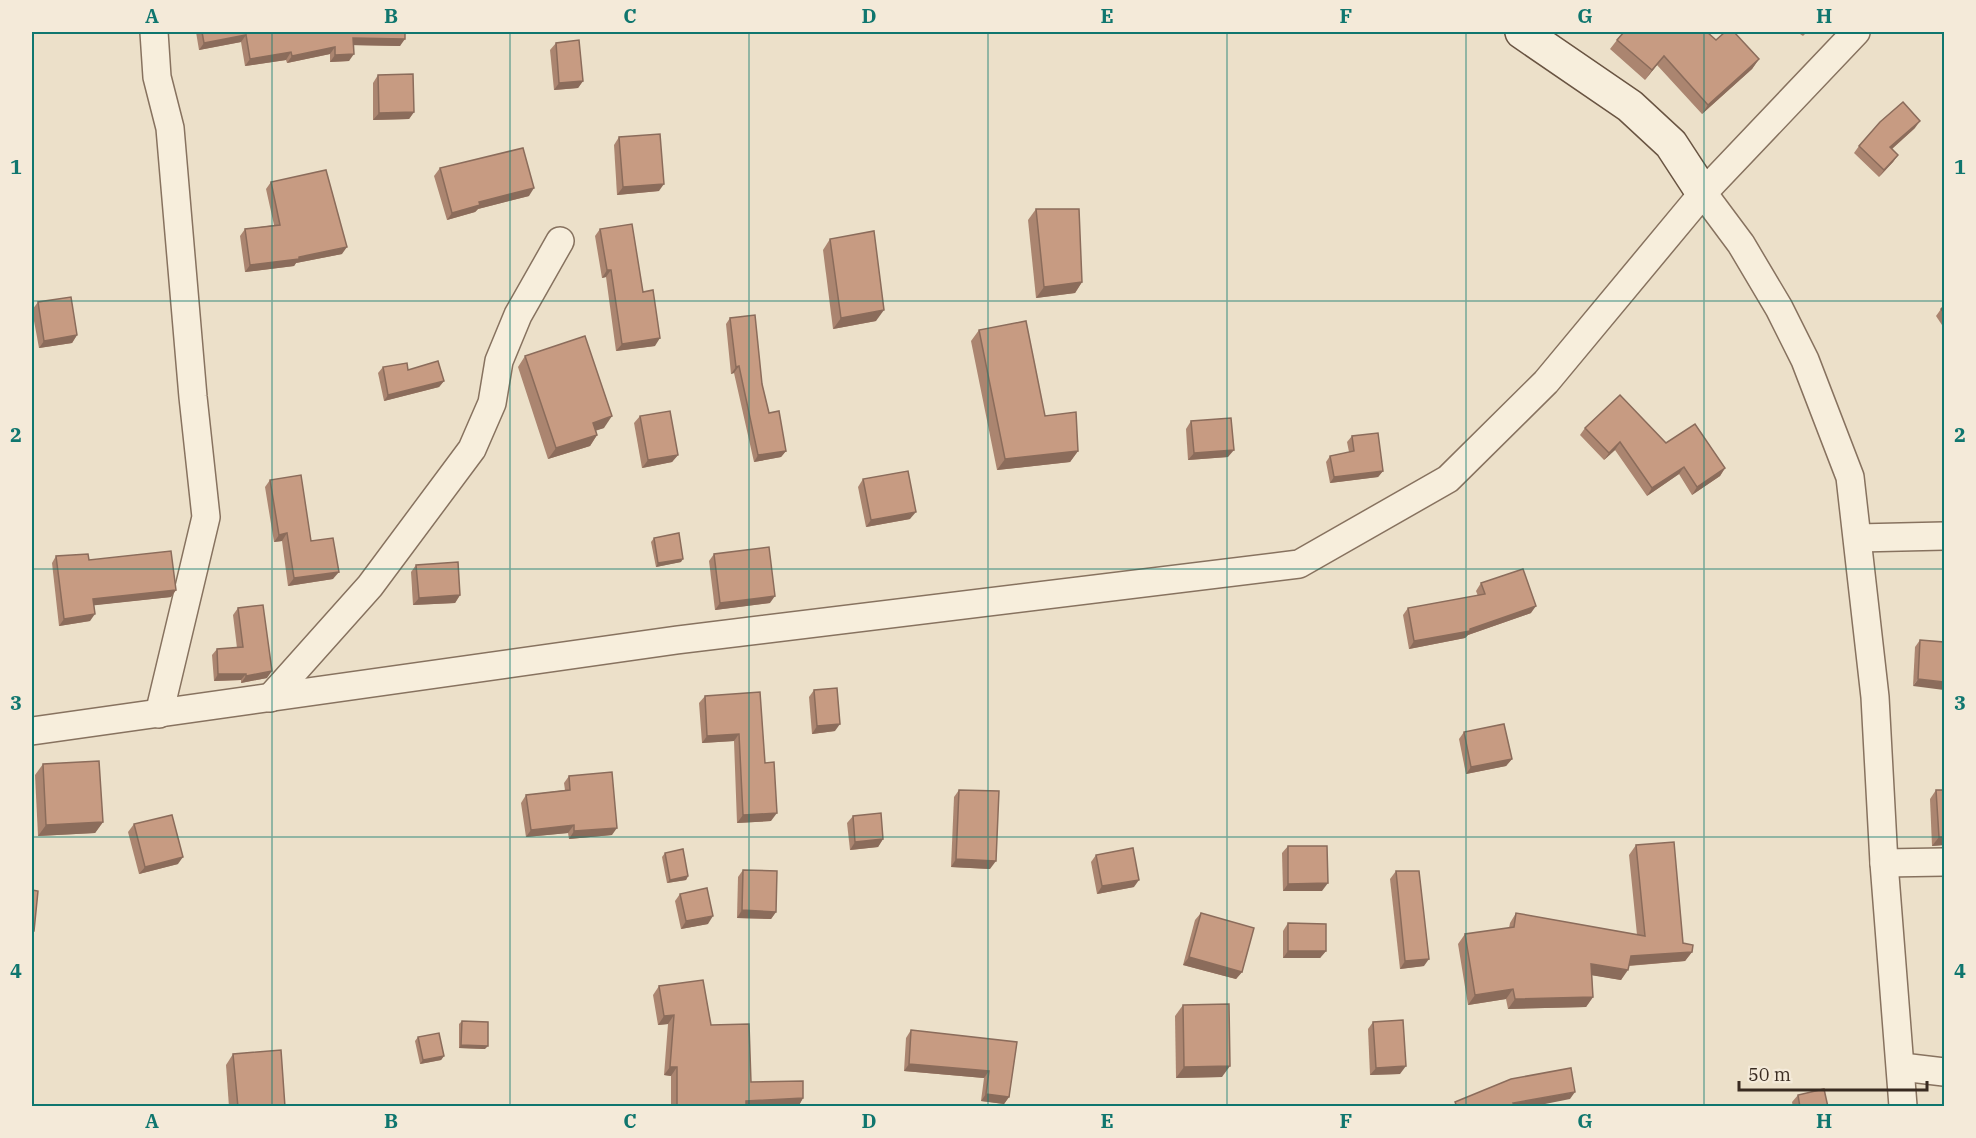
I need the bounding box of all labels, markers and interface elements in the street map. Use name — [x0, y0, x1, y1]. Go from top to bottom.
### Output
text: A — [145, 2, 159, 29]
text: B — [384, 2, 398, 29]
text: C — [623, 2, 637, 29]
text: D — [861, 2, 877, 29]
text: E — [1100, 2, 1114, 29]
text: F — [1340, 2, 1352, 29]
text: G — [1577, 2, 1593, 29]
text: H — [1816, 2, 1832, 29]
text: 1 — [10, 153, 22, 180]
text: 1 — [1954, 153, 1966, 180]
text: 2 — [10, 421, 22, 448]
text: 2 — [1954, 421, 1966, 448]
text: 3 — [10, 689, 22, 716]
text: 3 — [1954, 689, 1966, 716]
text: 4 — [10, 957, 22, 984]
text: 4 — [1954, 957, 1966, 984]
scale bar — [1739, 1054, 1926, 1092]
text: 50 m — [1748, 1063, 1791, 1086]
text: A — [145, 1107, 159, 1134]
text: B — [384, 1107, 398, 1134]
text: C — [623, 1107, 637, 1134]
text: D — [861, 1107, 877, 1134]
text: E — [1100, 1107, 1114, 1134]
text: F — [1340, 1107, 1352, 1134]
text: G — [1577, 1107, 1593, 1134]
text: H — [1816, 1107, 1832, 1134]

